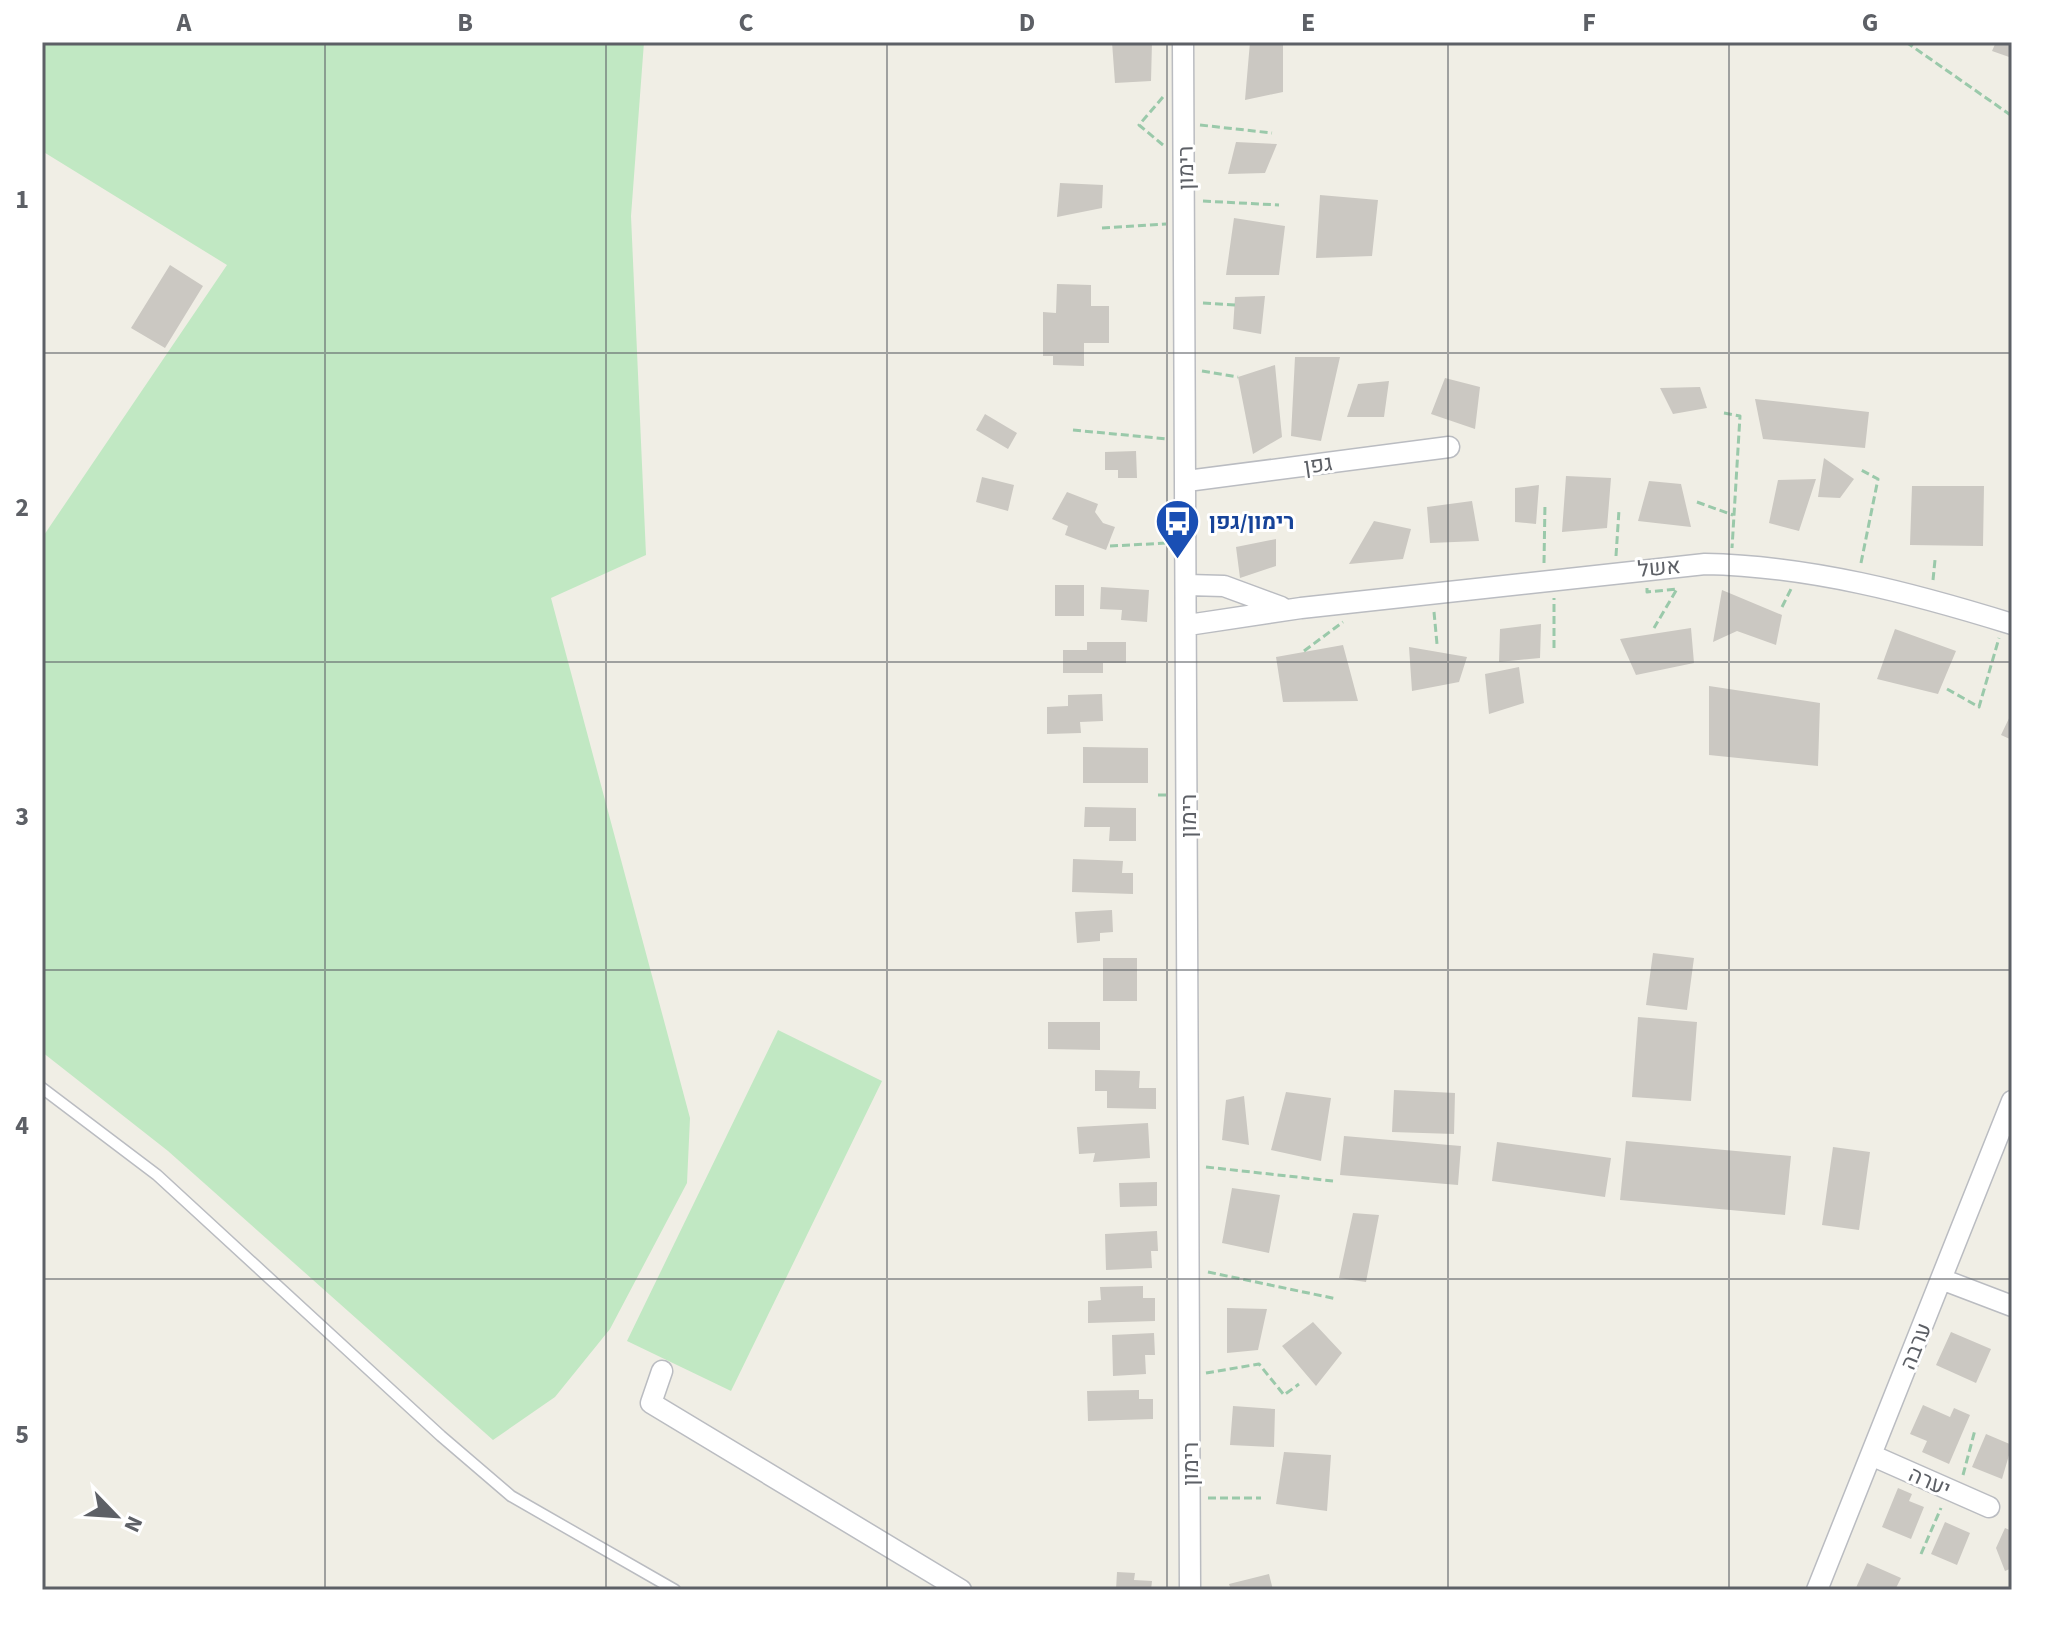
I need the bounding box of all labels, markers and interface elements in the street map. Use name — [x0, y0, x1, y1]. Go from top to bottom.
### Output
text: A — [176, 4, 193, 41]
text: B — [457, 4, 473, 41]
text: C — [738, 4, 754, 41]
text: D — [1019, 4, 1035, 41]
text: E — [1301, 4, 1315, 41]
text: F — [1582, 4, 1596, 41]
text: G — [1862, 4, 1878, 41]
street label: רימון — [1170, 146, 1202, 190]
text: 1 — [15, 181, 29, 218]
street label: גפן — [1302, 447, 1335, 483]
text: 2 — [15, 489, 29, 526]
bus stop icon: רימון/גפן — [1154, 497, 1202, 560]
place label: רימון/גפן — [1209, 506, 1294, 538]
street label: אשל — [1636, 550, 1682, 586]
street label: רימון — [1173, 794, 1205, 838]
text: 3 — [15, 798, 29, 835]
text: 4 — [15, 1107, 29, 1144]
street label: ערבה — [1892, 1318, 1940, 1375]
text: 5 — [15, 1416, 29, 1453]
street label: רימון — [1175, 1442, 1207, 1486]
street label: יערה — [1903, 1459, 1956, 1505]
north arrow — [76, 1476, 156, 1556]
text: N — [116, 1511, 151, 1537]

